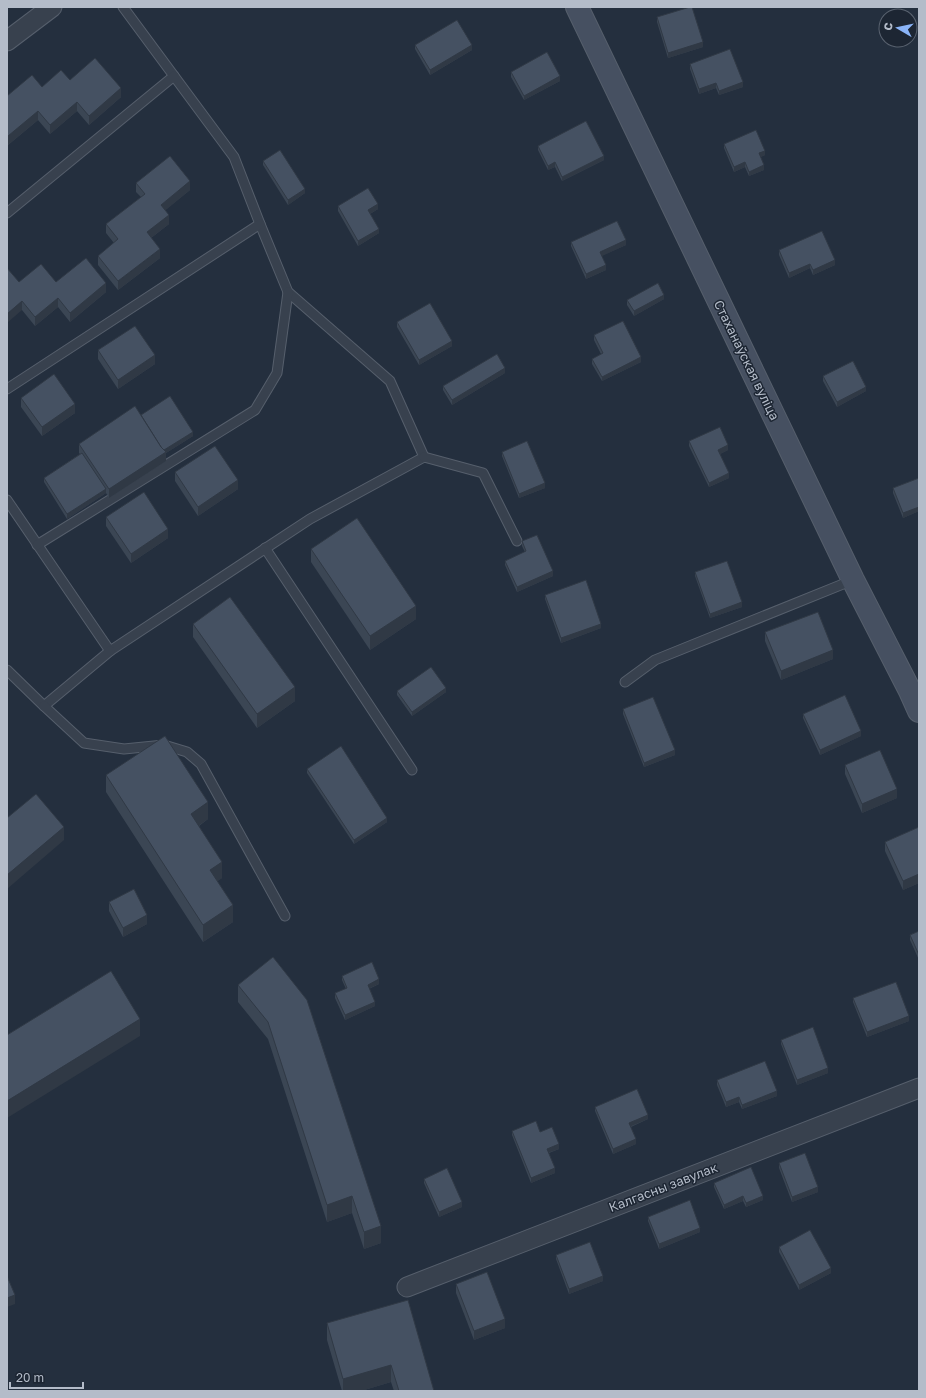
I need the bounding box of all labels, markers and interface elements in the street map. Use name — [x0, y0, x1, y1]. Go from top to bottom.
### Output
north arrow — [878, 8, 918, 48]
text: С — [881, 21, 895, 31]
street label: Стаханаўская вуліца — [711, 297, 783, 423]
street label: Калгасны завулак — [606, 1159, 720, 1215]
scale bar — [10, 1364, 83, 1390]
text: 20 m — [16, 1370, 44, 1385]

